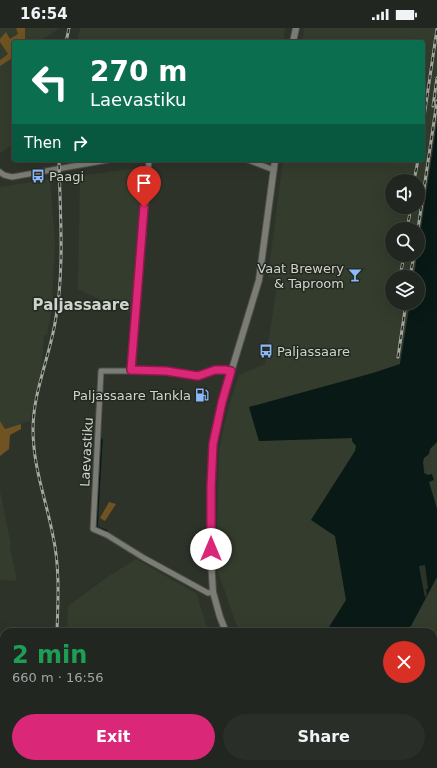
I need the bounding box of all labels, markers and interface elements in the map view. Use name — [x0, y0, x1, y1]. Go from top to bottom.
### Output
text: 16:54 — [20, 5, 68, 23]
text: 270 m — [90, 55, 187, 88]
icon: left — [24, 56, 76, 108]
text: Laevastiku — [90, 89, 187, 110]
icon: right — [69, 132, 91, 154]
text: Then — [24, 134, 61, 152]
pin — [127, 166, 161, 207]
bus stop icon: Paagi — [30, 168, 46, 184]
place label: Paagi — [49, 169, 84, 184]
icon: arrive — [133, 172, 155, 194]
map controls — [385, 174, 425, 310]
button: sound — [385, 174, 425, 214]
button: search — [385, 222, 425, 262]
place label: Vaat Brewery & Taproom — [257, 261, 344, 291]
bar icon: Vaat Brewery & Taproom — [347, 267, 363, 283]
button: layers — [385, 270, 425, 310]
district label: Paljassaare — [33, 296, 129, 314]
bus stop icon: Paljassaare — [258, 343, 274, 359]
place label: Paljassaare — [277, 344, 350, 359]
fuel station icon: Paljassaare Tankla — [194, 387, 210, 403]
place label: Paljassaare Tankla — [73, 388, 191, 403]
street label: Laevastiku — [77, 417, 96, 487]
position arrow — [190, 528, 232, 570]
text: 2 min — [12, 641, 87, 669]
button: close — [383, 641, 425, 683]
text: 660 m · 16:56 — [12, 670, 103, 685]
button: Exit — [12, 714, 215, 760]
button: Share — [223, 714, 425, 760]

